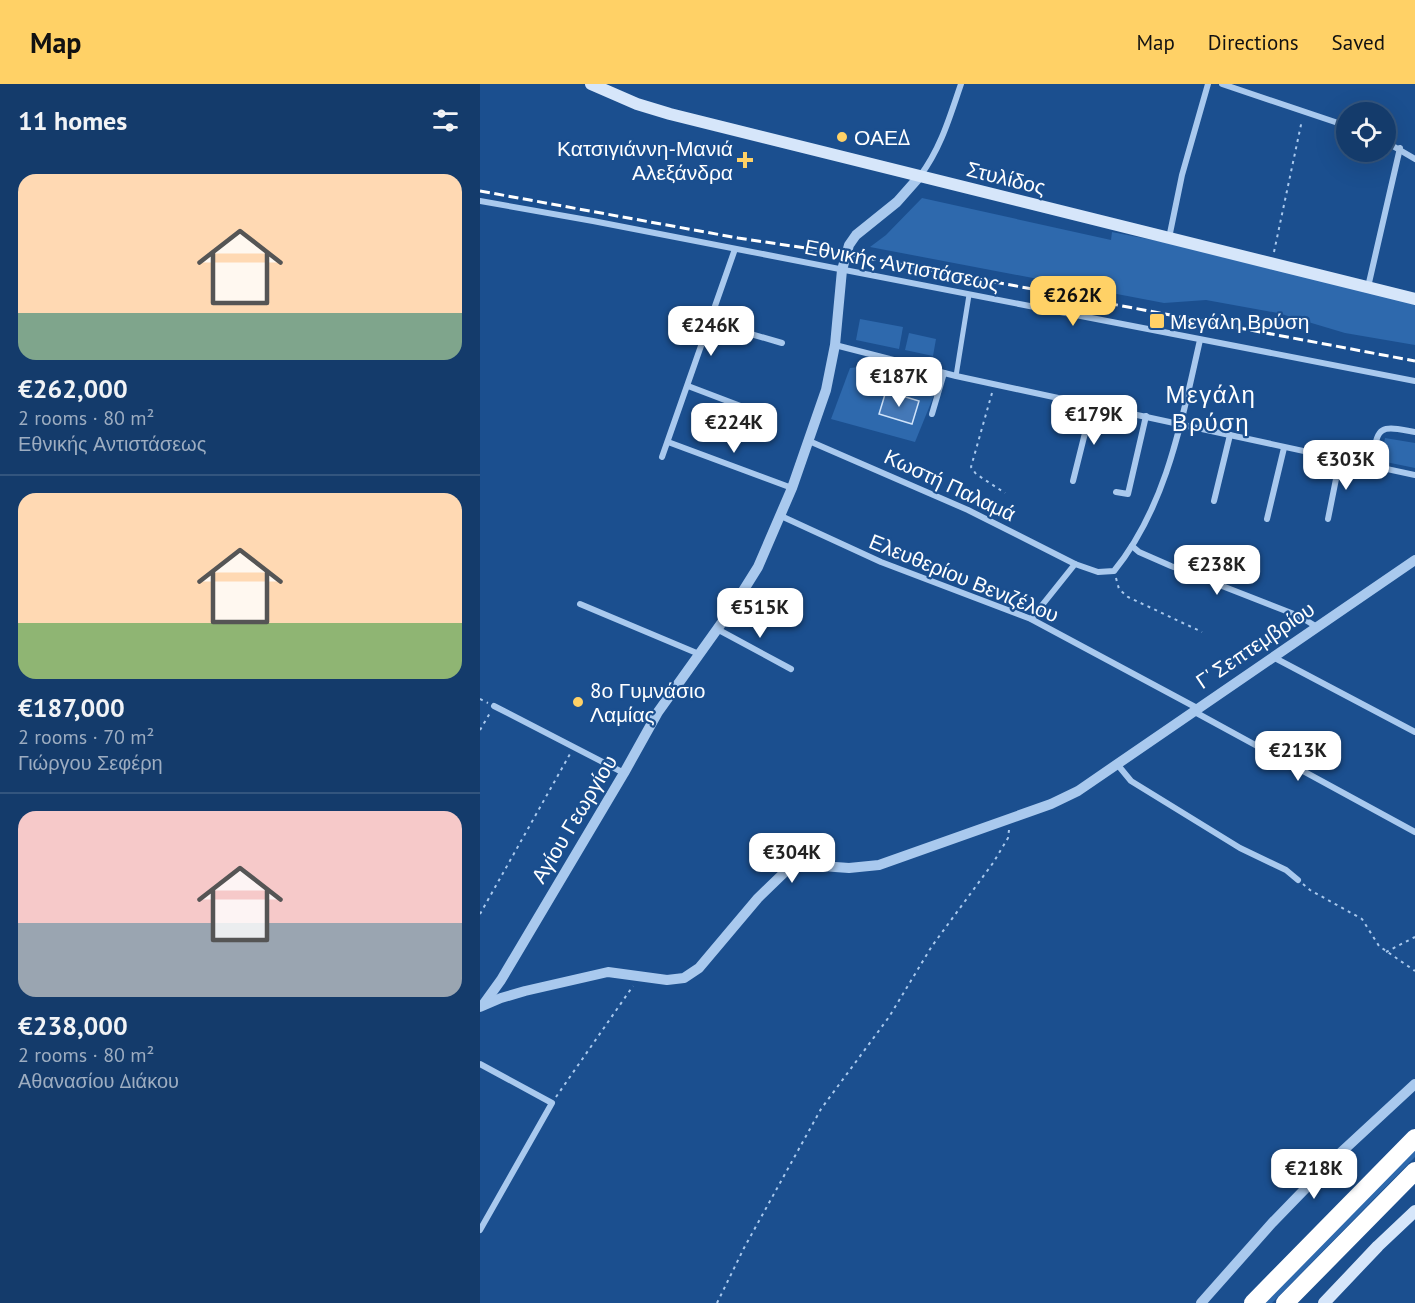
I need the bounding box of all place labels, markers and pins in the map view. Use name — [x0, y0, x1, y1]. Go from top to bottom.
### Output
place label: ΟΑΕΔ — [854, 124, 910, 151]
marker: ΟΑΕΔ — [835, 130, 849, 144]
place label: Κατσιγιάννη-Μανιά Αλεξάνδρα — [557, 135, 733, 186]
marker: Κατσιγιάννη-Μανιά Αλεξάνδρα — [738, 153, 752, 167]
pin: €262K — [1031, 276, 1115, 327]
pin: €246K — [669, 306, 753, 357]
place label: Μεγάλη Βρύση — [1170, 308, 1309, 335]
marker: Μεγάλη Βρύση — [1148, 312, 1166, 330]
pin: €187K — [857, 357, 941, 408]
pin: €179K — [1052, 395, 1136, 446]
pin: €224K — [692, 403, 776, 454]
pin: €303K — [1304, 440, 1388, 491]
pin: €238K — [1175, 545, 1259, 596]
pin: €515K — [718, 588, 802, 639]
place label: 8ο Γυμνάσιο Λαμίας — [590, 677, 705, 728]
marker: 8ο Γυμνάσιο Λαμίας — [571, 695, 585, 709]
pin: €213K — [1256, 731, 1340, 782]
pin: €304K — [750, 833, 834, 884]
pin: €218K — [1272, 1149, 1356, 1200]

